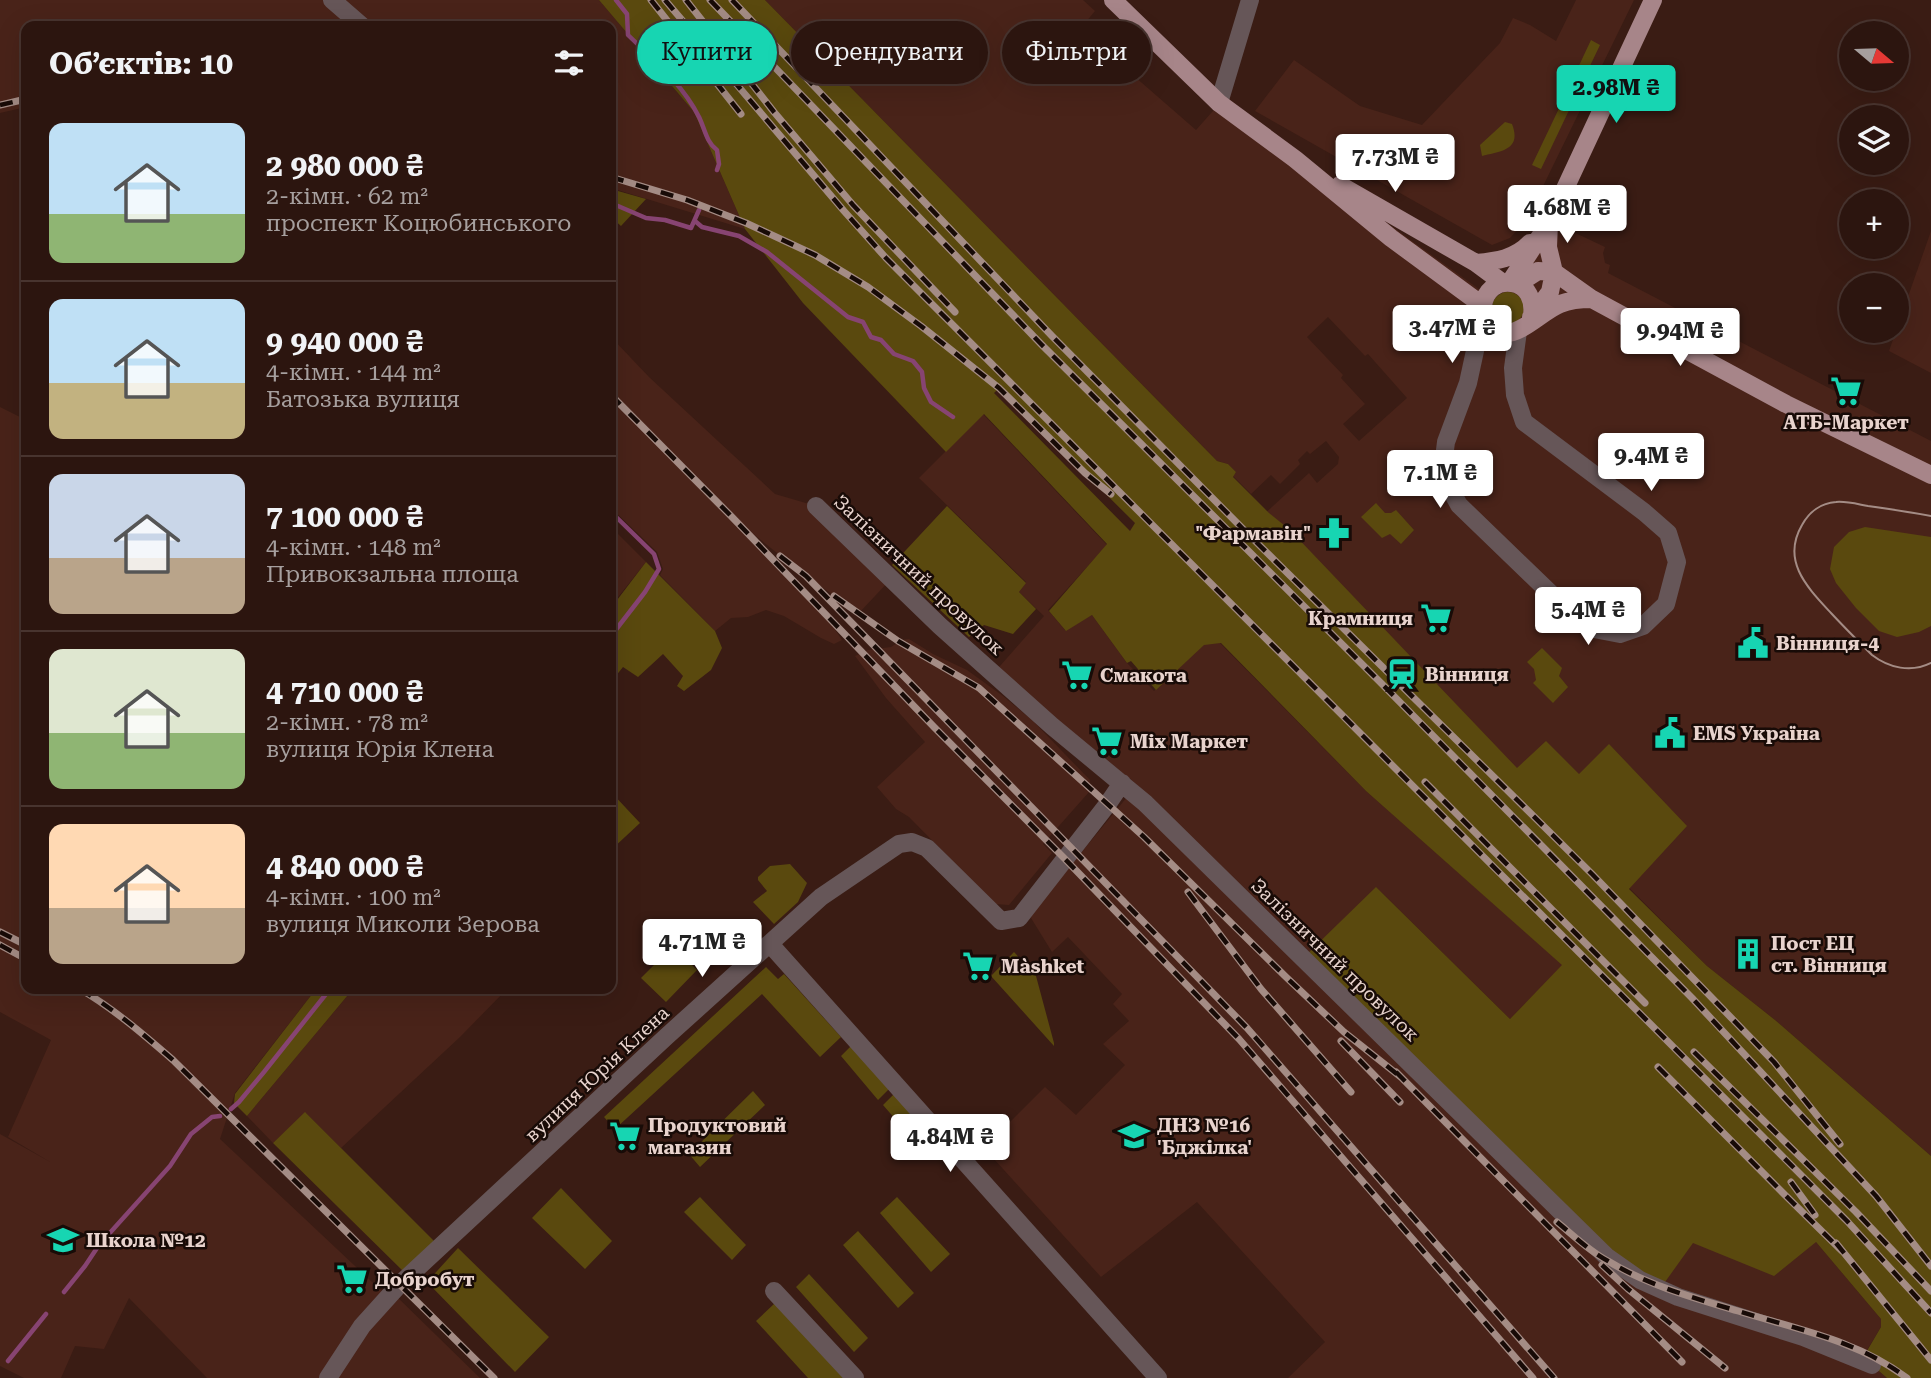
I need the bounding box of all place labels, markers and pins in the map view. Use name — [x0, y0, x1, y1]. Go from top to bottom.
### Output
pin: 2.98M ₴ — [1551, 66, 1681, 125]
pin: 7.73M ₴ — [1330, 134, 1460, 194]
pin: 4.68M ₴ — [1502, 186, 1632, 245]
pin: 3.47M ₴ — [1387, 306, 1517, 365]
pin: 9.94M ₴ — [1615, 308, 1745, 368]
supermarket icon: АТБ-Маркет — [1829, 374, 1863, 408]
place label: АТБ-Маркет — [1783, 411, 1909, 434]
pin: 9.4M ₴ — [1594, 434, 1708, 493]
pin: 7.1M ₴ — [1383, 450, 1497, 510]
pharmacy icon: "Фармавін" — [1317, 516, 1351, 550]
place label: "Фармавін" — [1195, 522, 1311, 545]
pin: 5.4M ₴ — [1531, 588, 1645, 647]
supermarket icon: Крамниця — [1419, 601, 1453, 635]
place label: Крамниця — [1308, 607, 1413, 630]
public building icon: Вінниця-4 — [1736, 626, 1770, 660]
place label: Вінниця-4 — [1776, 632, 1880, 655]
station icon: Вінниця — [1385, 657, 1419, 691]
supermarket icon: Смакота — [1060, 658, 1094, 692]
place label: Вінниця — [1425, 663, 1509, 686]
place label: Смакота — [1100, 664, 1187, 687]
public building icon: EMS Україна — [1653, 716, 1687, 750]
place label: EMS Україна — [1693, 722, 1820, 745]
supermarket icon: Mix Маркет — [1090, 724, 1124, 758]
place label: Mix Маркет — [1130, 730, 1249, 753]
pin: 4.71M ₴ — [637, 920, 767, 979]
place label: Пост ЕЦ ст. Вінниця — [1771, 932, 1887, 977]
building icon: Пост ЕЦ ст. Вінниця — [1731, 937, 1765, 971]
supermarket icon: Màshket — [961, 949, 995, 983]
place label: Màshket — [1001, 955, 1085, 978]
place label: Продуктовий магазин — [648, 1114, 786, 1159]
pin: 4.84M ₴ — [885, 1114, 1015, 1174]
place label: ДНЗ №16 'Бджілка' — [1157, 1114, 1252, 1159]
supermarket icon: Продуктовий магазин — [608, 1119, 642, 1153]
school or university icon: ДНЗ №16 'Бджілка' — [1117, 1119, 1151, 1153]
school or university icon: Школа №12 — [46, 1223, 80, 1257]
place label: Школа №12 — [86, 1229, 206, 1252]
supermarket icon: Добробут — [335, 1262, 369, 1296]
place label: Добробут — [375, 1268, 475, 1291]

